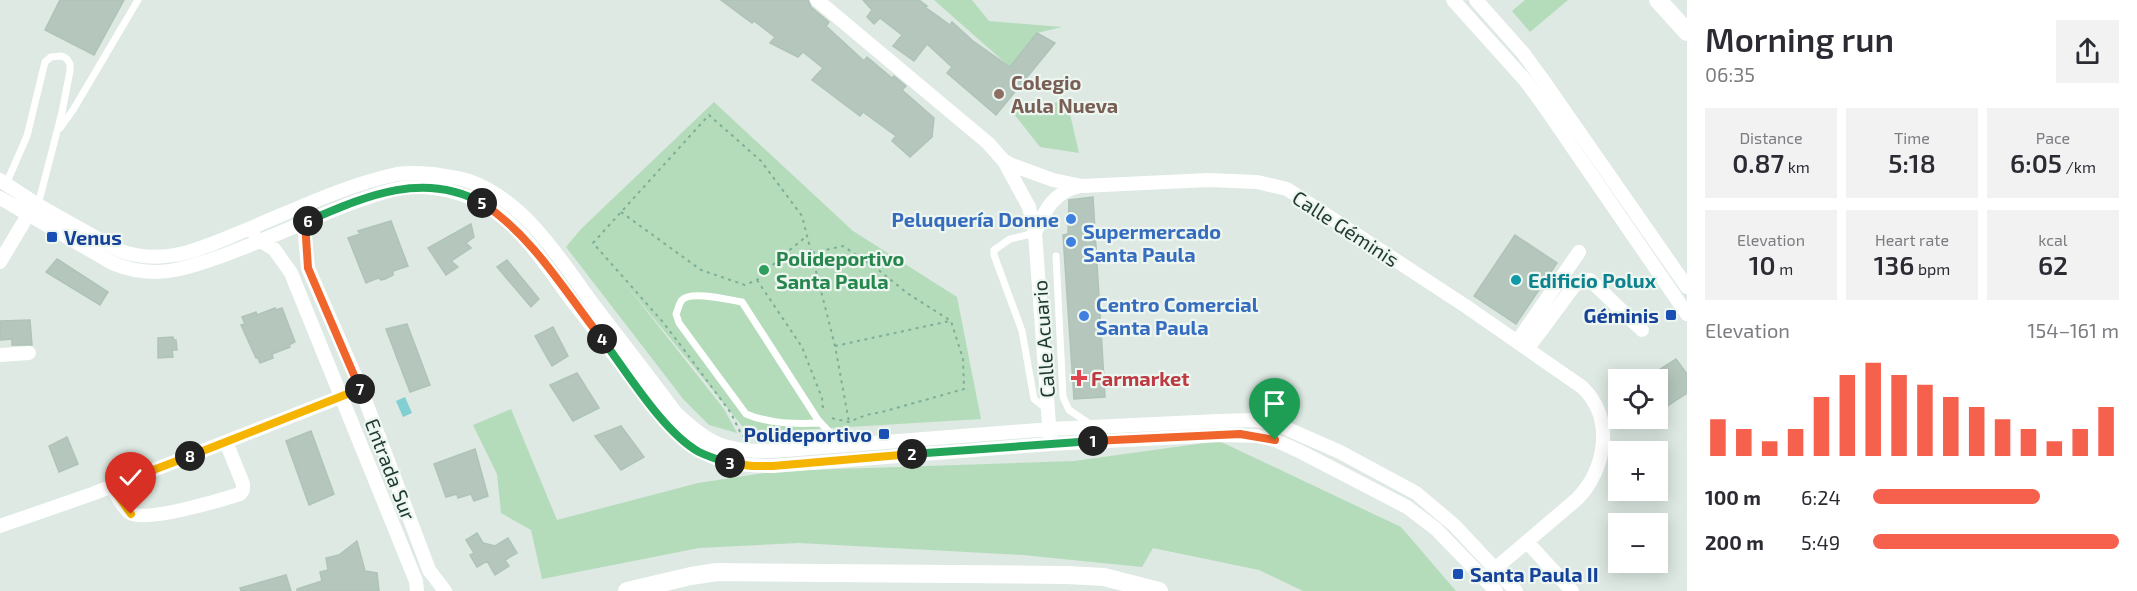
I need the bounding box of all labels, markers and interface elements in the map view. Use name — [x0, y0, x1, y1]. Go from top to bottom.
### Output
text: Morning run — [1705, 19, 1894, 59]
button: share — [2056, 20, 2119, 83]
text: 06:35 — [1705, 62, 1755, 86]
place label: Colegio Aula Nueva — [1011, 70, 1118, 117]
marker: Colegio Aula Nueva — [992, 87, 1006, 101]
text: Distance — [1739, 128, 1803, 147]
text: Time — [1894, 128, 1930, 147]
text: Pace — [2036, 128, 2070, 147]
text: 0.87 — [1732, 147, 1784, 178]
text: 5:18 — [1888, 147, 1936, 178]
text: 6:05 — [2010, 147, 2062, 178]
text: km — [1784, 157, 1810, 176]
text: /km — [2062, 157, 2096, 176]
street label: Calle Géminis — [1288, 185, 1404, 271]
pin: 5 — [467, 188, 497, 218]
text: 5 — [478, 193, 486, 212]
pin: 6 — [293, 206, 323, 236]
place label: Peluquería Donne — [891, 207, 1059, 231]
text: 6 — [303, 211, 313, 230]
marker: Peluquería Donne — [1064, 212, 1078, 226]
place label: Supermercado Santa Paula — [1083, 219, 1221, 266]
place label: Venus — [64, 225, 122, 249]
marker: Venus — [45, 230, 59, 244]
text: Elevation — [1737, 230, 1805, 249]
text: Heart rate — [1875, 230, 1949, 249]
text: kcal — [2038, 230, 2068, 249]
marker: Supermercado Santa Paula — [1064, 235, 1078, 249]
place label: Polideportivo Santa Paula — [776, 246, 904, 293]
text: 10 — [1749, 249, 1776, 280]
text: 136 — [1874, 249, 1914, 280]
text: 62 — [2038, 249, 2068, 280]
text: m — [1776, 259, 1793, 278]
text: bpm — [1914, 259, 1950, 278]
marker: Polideportivo Santa Paula — [757, 263, 771, 277]
place label: Edificio Polux — [1528, 268, 1657, 292]
marker: Edificio Polux — [1509, 273, 1523, 287]
street label: Calle Acuario — [1027, 279, 1059, 399]
place label: Centro Comercial Santa Paula — [1096, 292, 1259, 339]
place label: Géminis — [1583, 303, 1659, 327]
marker: Géminis — [1664, 308, 1678, 322]
marker: Centro Comercial Santa Paula — [1077, 309, 1091, 323]
text: Elevation — [1705, 318, 1790, 342]
text: 154–161 m — [2027, 318, 2119, 342]
pin: 4 — [587, 324, 617, 354]
text: 4 — [597, 329, 607, 348]
place label: Farmarket — [1091, 366, 1190, 390]
map controls — [1608, 369, 1668, 573]
button: locate — [1608, 369, 1668, 429]
marker: Farmarket — [1072, 371, 1086, 385]
pin: 7 — [345, 374, 375, 404]
pin — [1249, 378, 1300, 440]
text: 7 — [356, 379, 364, 398]
icon: arrive — [1258, 387, 1291, 420]
street label: Entrada Sur — [361, 415, 421, 523]
place label: Polideportivo — [744, 422, 872, 446]
pin: 1 — [1078, 426, 1108, 456]
marker: Polideportivo — [877, 427, 891, 441]
text: 1 — [1090, 431, 1096, 450]
pin: 2 — [897, 439, 927, 469]
pin: 8 — [175, 441, 205, 471]
button: + — [1608, 441, 1668, 501]
text: 2 — [907, 444, 917, 463]
text: 8 — [185, 446, 195, 465]
pin: 3 — [715, 448, 745, 478]
pin — [105, 452, 156, 514]
text: 3 — [725, 453, 735, 472]
icon: check — [114, 461, 147, 494]
text: 100 m — [1705, 485, 1761, 509]
text: 6:24 — [1801, 485, 1841, 509]
button: − — [1608, 513, 1668, 573]
text: 200 m — [1705, 530, 1764, 554]
text: 5:49 — [1801, 530, 1840, 554]
place label: Santa Paula II — [1470, 562, 1599, 586]
marker: Santa Paula II — [1451, 567, 1465, 581]

